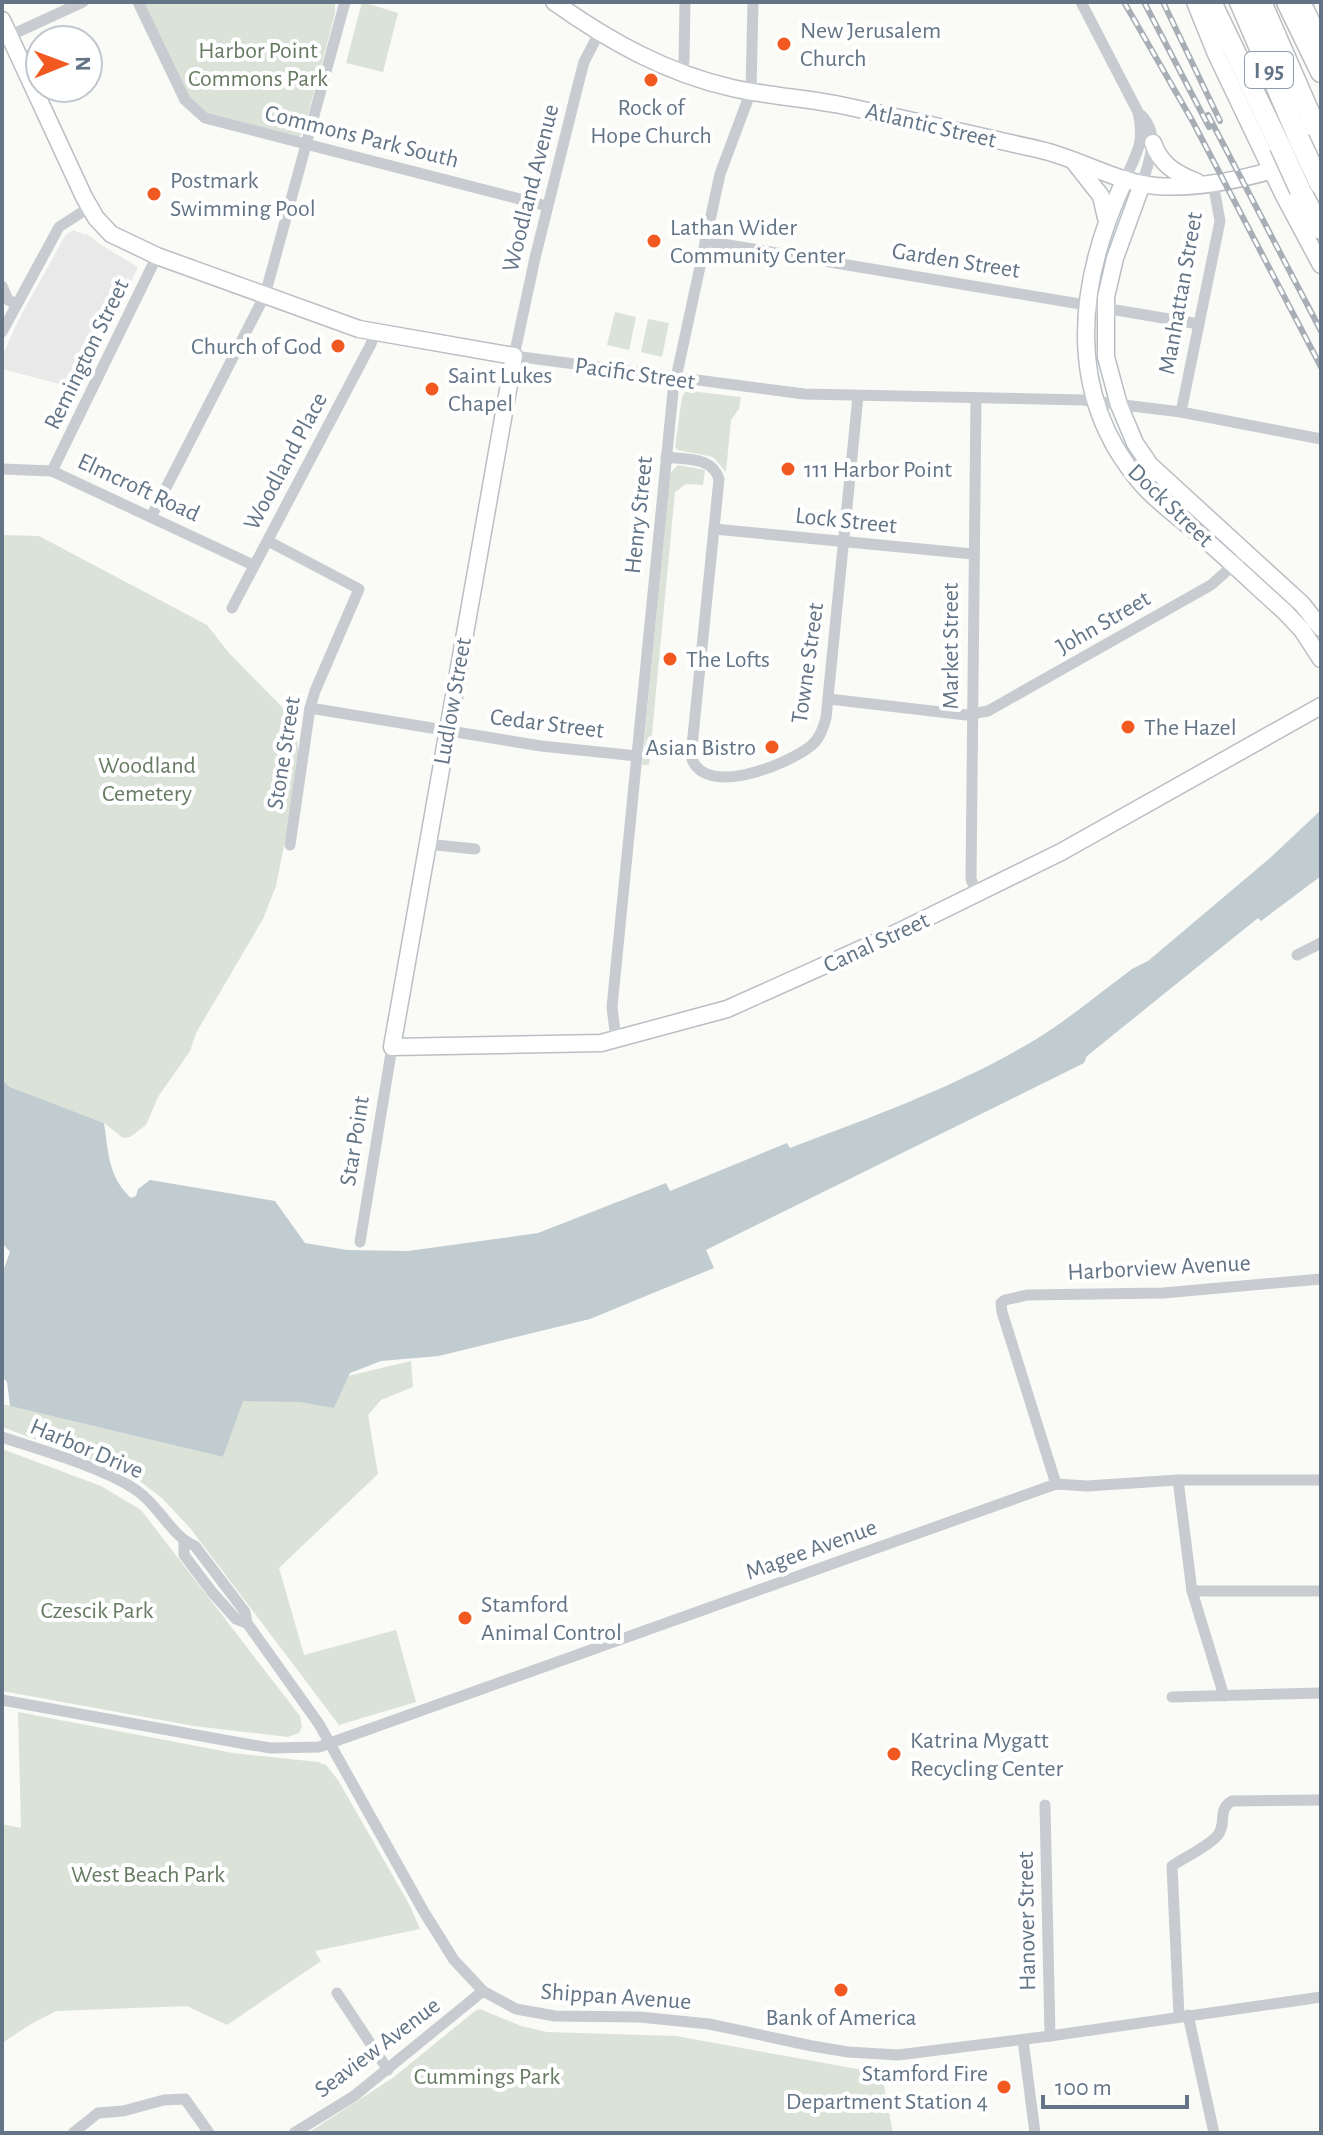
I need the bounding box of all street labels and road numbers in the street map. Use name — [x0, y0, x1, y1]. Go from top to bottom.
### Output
road number: I 95 — [1245, 52, 1293, 88]
street label: Atlantic Street — [863, 99, 999, 153]
street label: Commons Park South — [262, 101, 461, 173]
street label: Woodland Avenue — [499, 102, 563, 275]
street label: Manhattan Street — [1155, 210, 1207, 376]
street label: Garden Street — [890, 239, 1022, 283]
street label: Remington Street — [40, 275, 134, 434]
street label: Pacific Street — [573, 354, 697, 394]
street label: Woodland Place — [240, 389, 332, 534]
street label: Elmcroft Road — [74, 449, 203, 527]
street label: Henry Street — [621, 455, 657, 575]
street label: Dock Street — [1123, 460, 1218, 552]
street label: Lock Street — [794, 504, 898, 538]
street label: Market Street — [939, 582, 963, 710]
street label: John Street — [1053, 586, 1155, 659]
street label: Towne Street — [788, 601, 828, 725]
street label: Ludlow Street — [430, 635, 476, 767]
street label: Stone Street — [263, 695, 305, 811]
street label: Cedar Street — [489, 705, 606, 743]
street label: Canal Street — [820, 908, 933, 978]
street label: Star Point — [336, 1094, 374, 1188]
street label: Harborview Avenue — [1067, 1251, 1251, 1285]
street label: Harbor Drive — [27, 1414, 147, 1483]
street label: Magee Avenue — [743, 1515, 880, 1585]
street label: Hanover Street — [1014, 1851, 1040, 1991]
street label: Shippan Avenue — [540, 1980, 692, 2014]
street label: Seaview Avenue — [311, 1993, 445, 2102]

